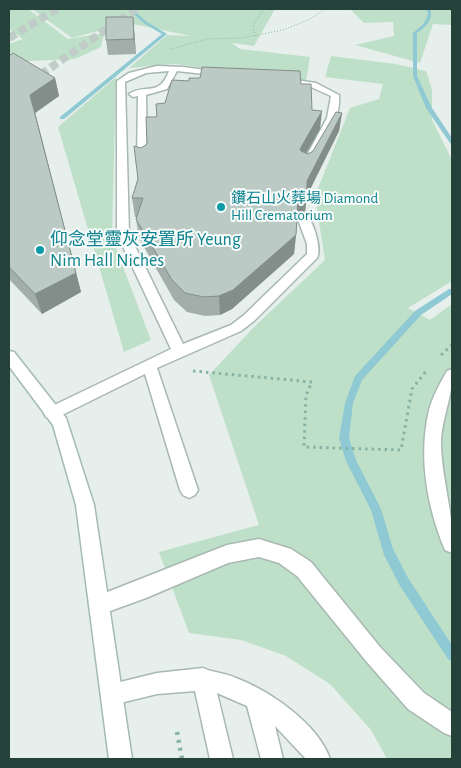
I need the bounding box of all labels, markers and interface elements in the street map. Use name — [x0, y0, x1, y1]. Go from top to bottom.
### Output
place label: 鑽石山火葬場 Diamond Hill Crematorium — [231, 189, 379, 223]
marker: 鑽石山火葬場 Diamond Hill Crematorium — [215, 201, 227, 213]
place label: 仰念堂靈灰安置所 Yeung Nim Hall Niches — [50, 229, 241, 270]
marker: 仰念堂靈灰安置所 Yeung Nim Hall Niches — [34, 244, 46, 256]

